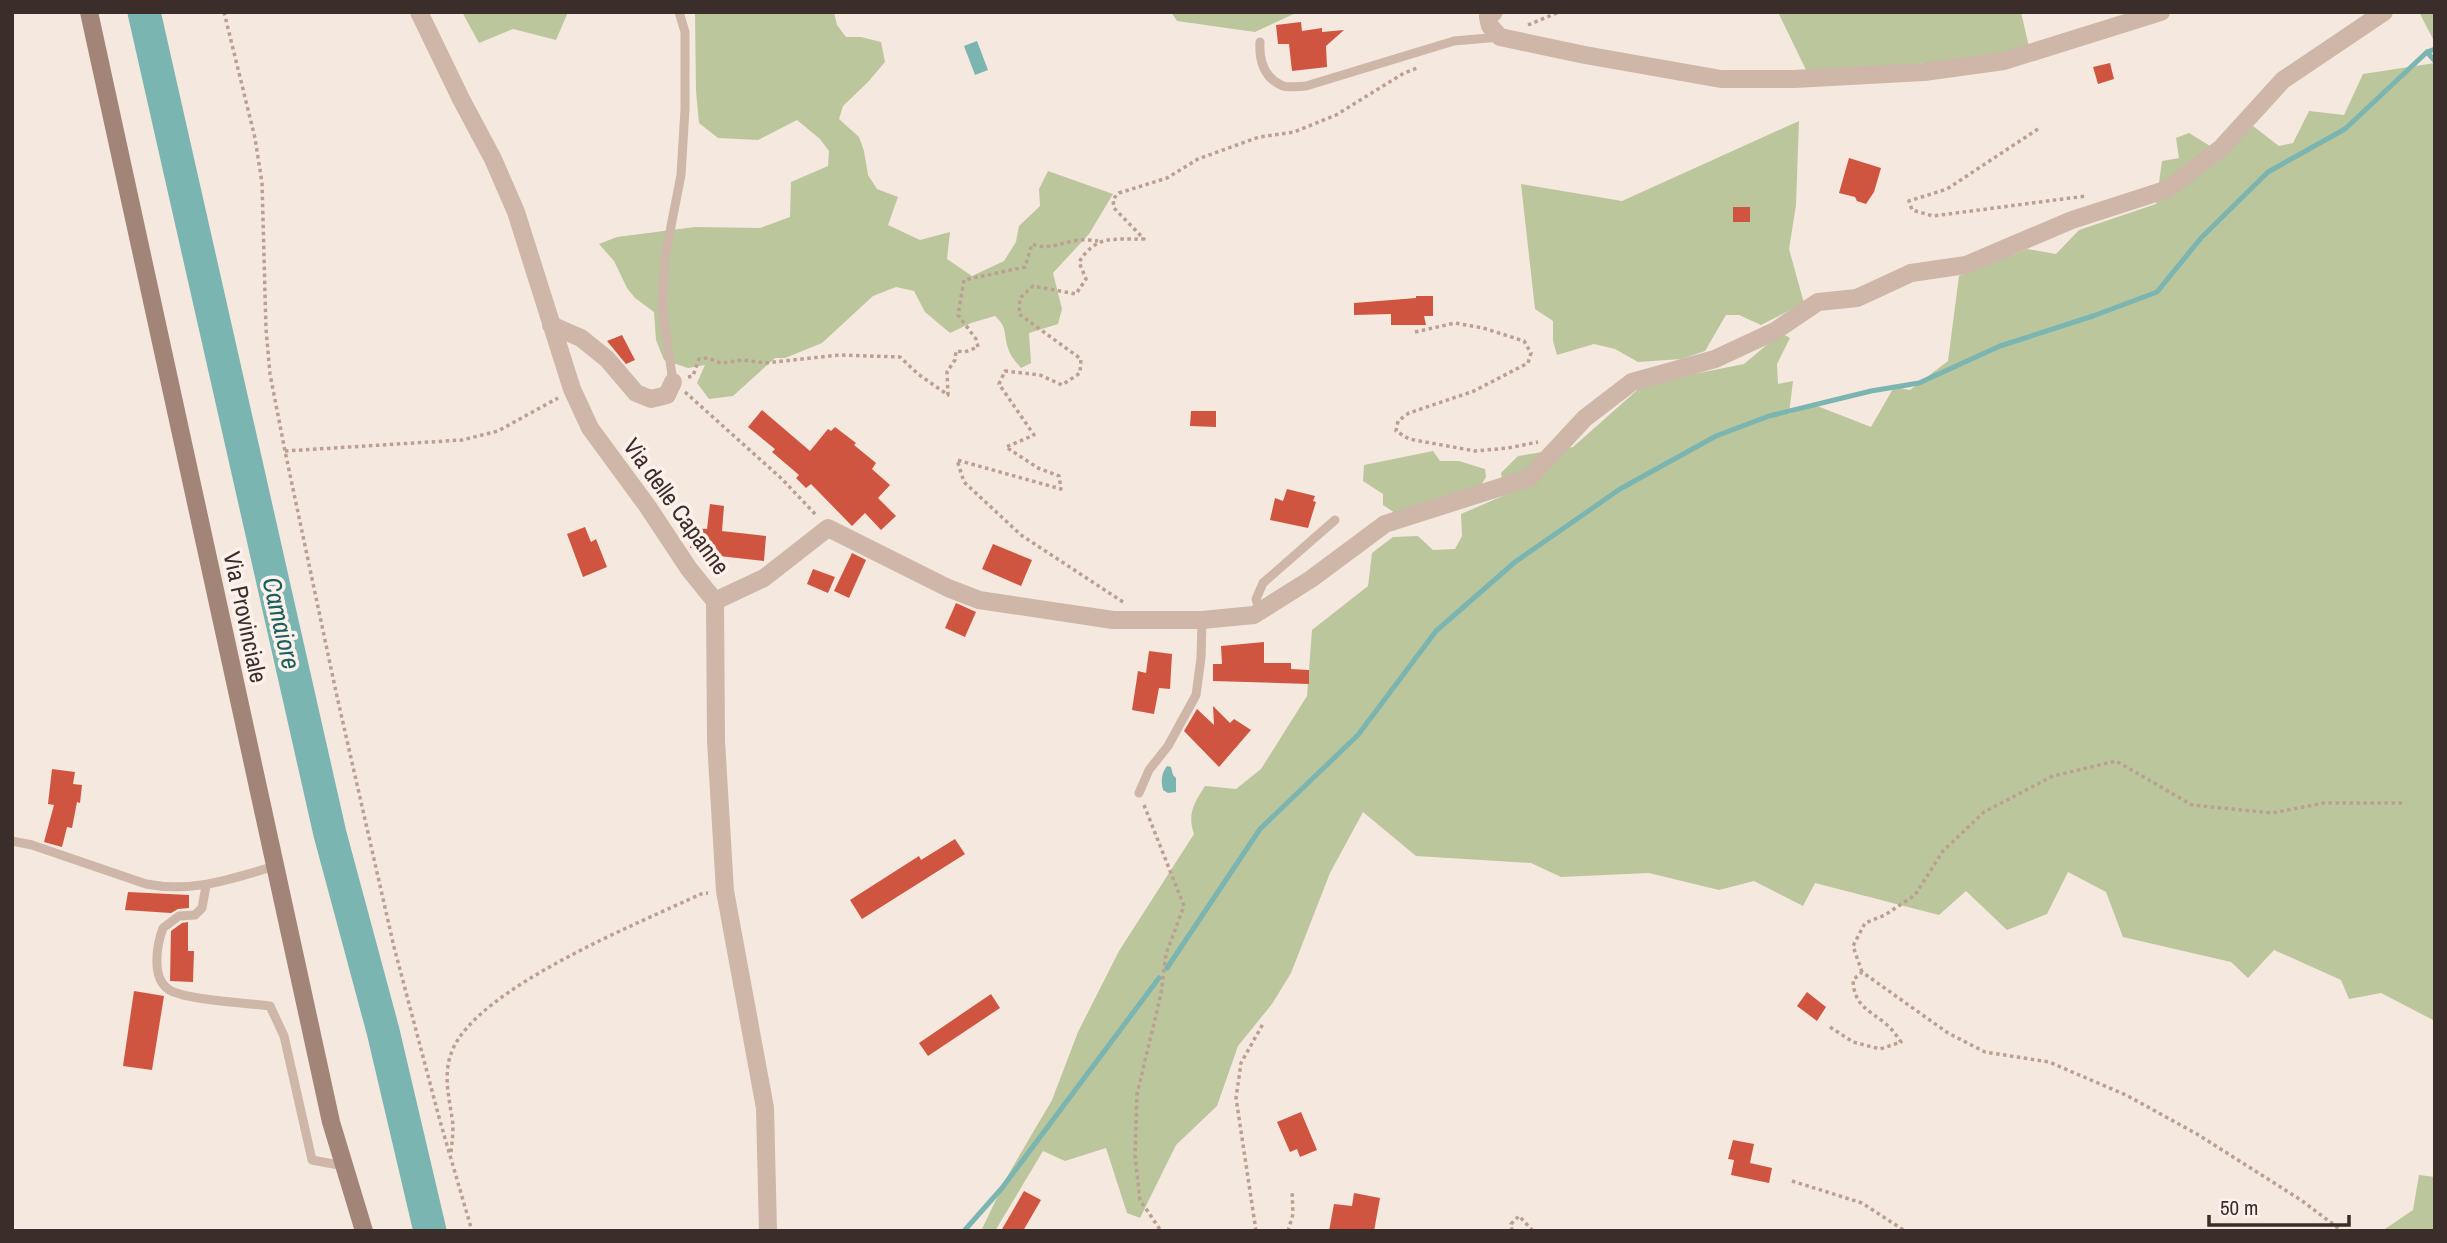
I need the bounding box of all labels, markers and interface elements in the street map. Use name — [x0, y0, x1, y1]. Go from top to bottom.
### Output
street label: Via delle Capanne — [617, 431, 737, 581]
street label: Via Provinciale — [217, 549, 275, 685]
water label: Camaiore — [254, 573, 310, 673]
scale bar — [2209, 1184, 2349, 1228]
text: 50 m — [2220, 1193, 2258, 1222]

